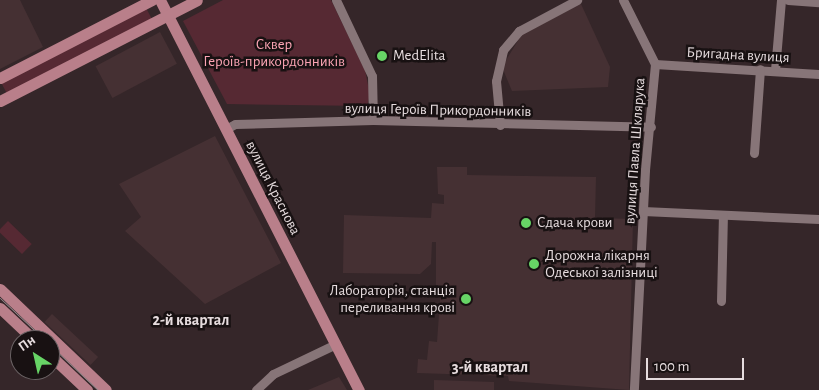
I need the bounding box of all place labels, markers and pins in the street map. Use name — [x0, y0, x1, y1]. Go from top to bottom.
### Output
place label: MedElita — [393, 47, 445, 65]
marker: MedElita — [375, 49, 389, 63]
place label: Сдача крови — [537, 214, 613, 232]
marker: Сдача крови — [519, 216, 533, 230]
place label: Дорожна лікарня Одеської залізниці — [545, 246, 658, 281]
marker: Дорожна лікарня Одеської залізниці — [527, 257, 541, 271]
place label: Лабораторія, станція переливання крові — [330, 281, 455, 316]
marker: Лабораторія, станція переливання крові — [459, 292, 473, 306]

